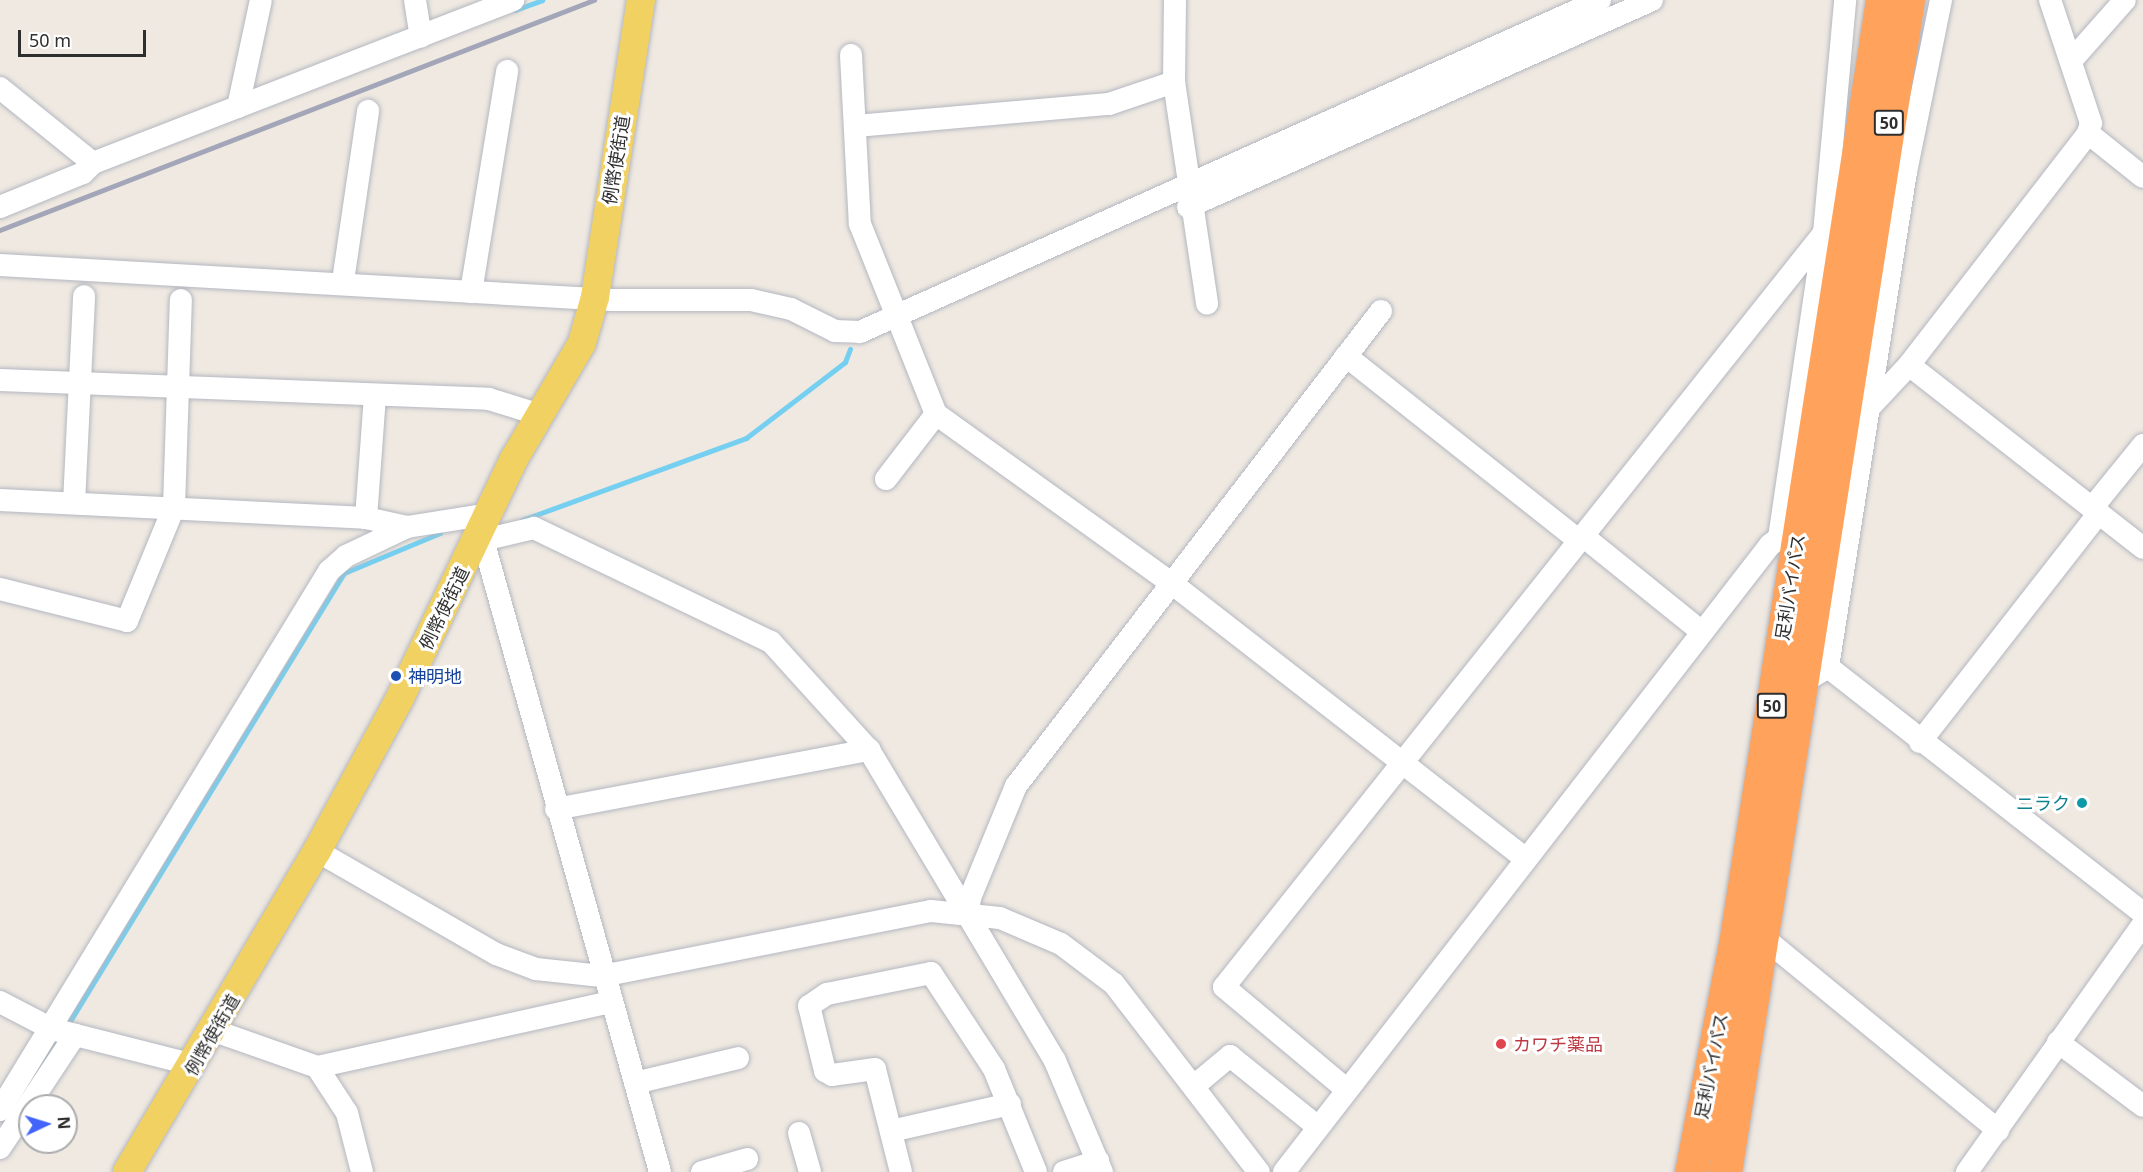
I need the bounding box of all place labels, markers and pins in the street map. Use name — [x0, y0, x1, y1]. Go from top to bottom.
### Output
place label: 神明地 — [408, 665, 462, 687]
marker: 神明地 — [389, 669, 403, 683]
place label: ニラク — [2016, 792, 2070, 814]
marker: ニラク — [2075, 796, 2089, 810]
place label: カワチ薬品 — [1513, 1033, 1603, 1055]
marker: カワチ薬品 — [1494, 1037, 1508, 1051]

